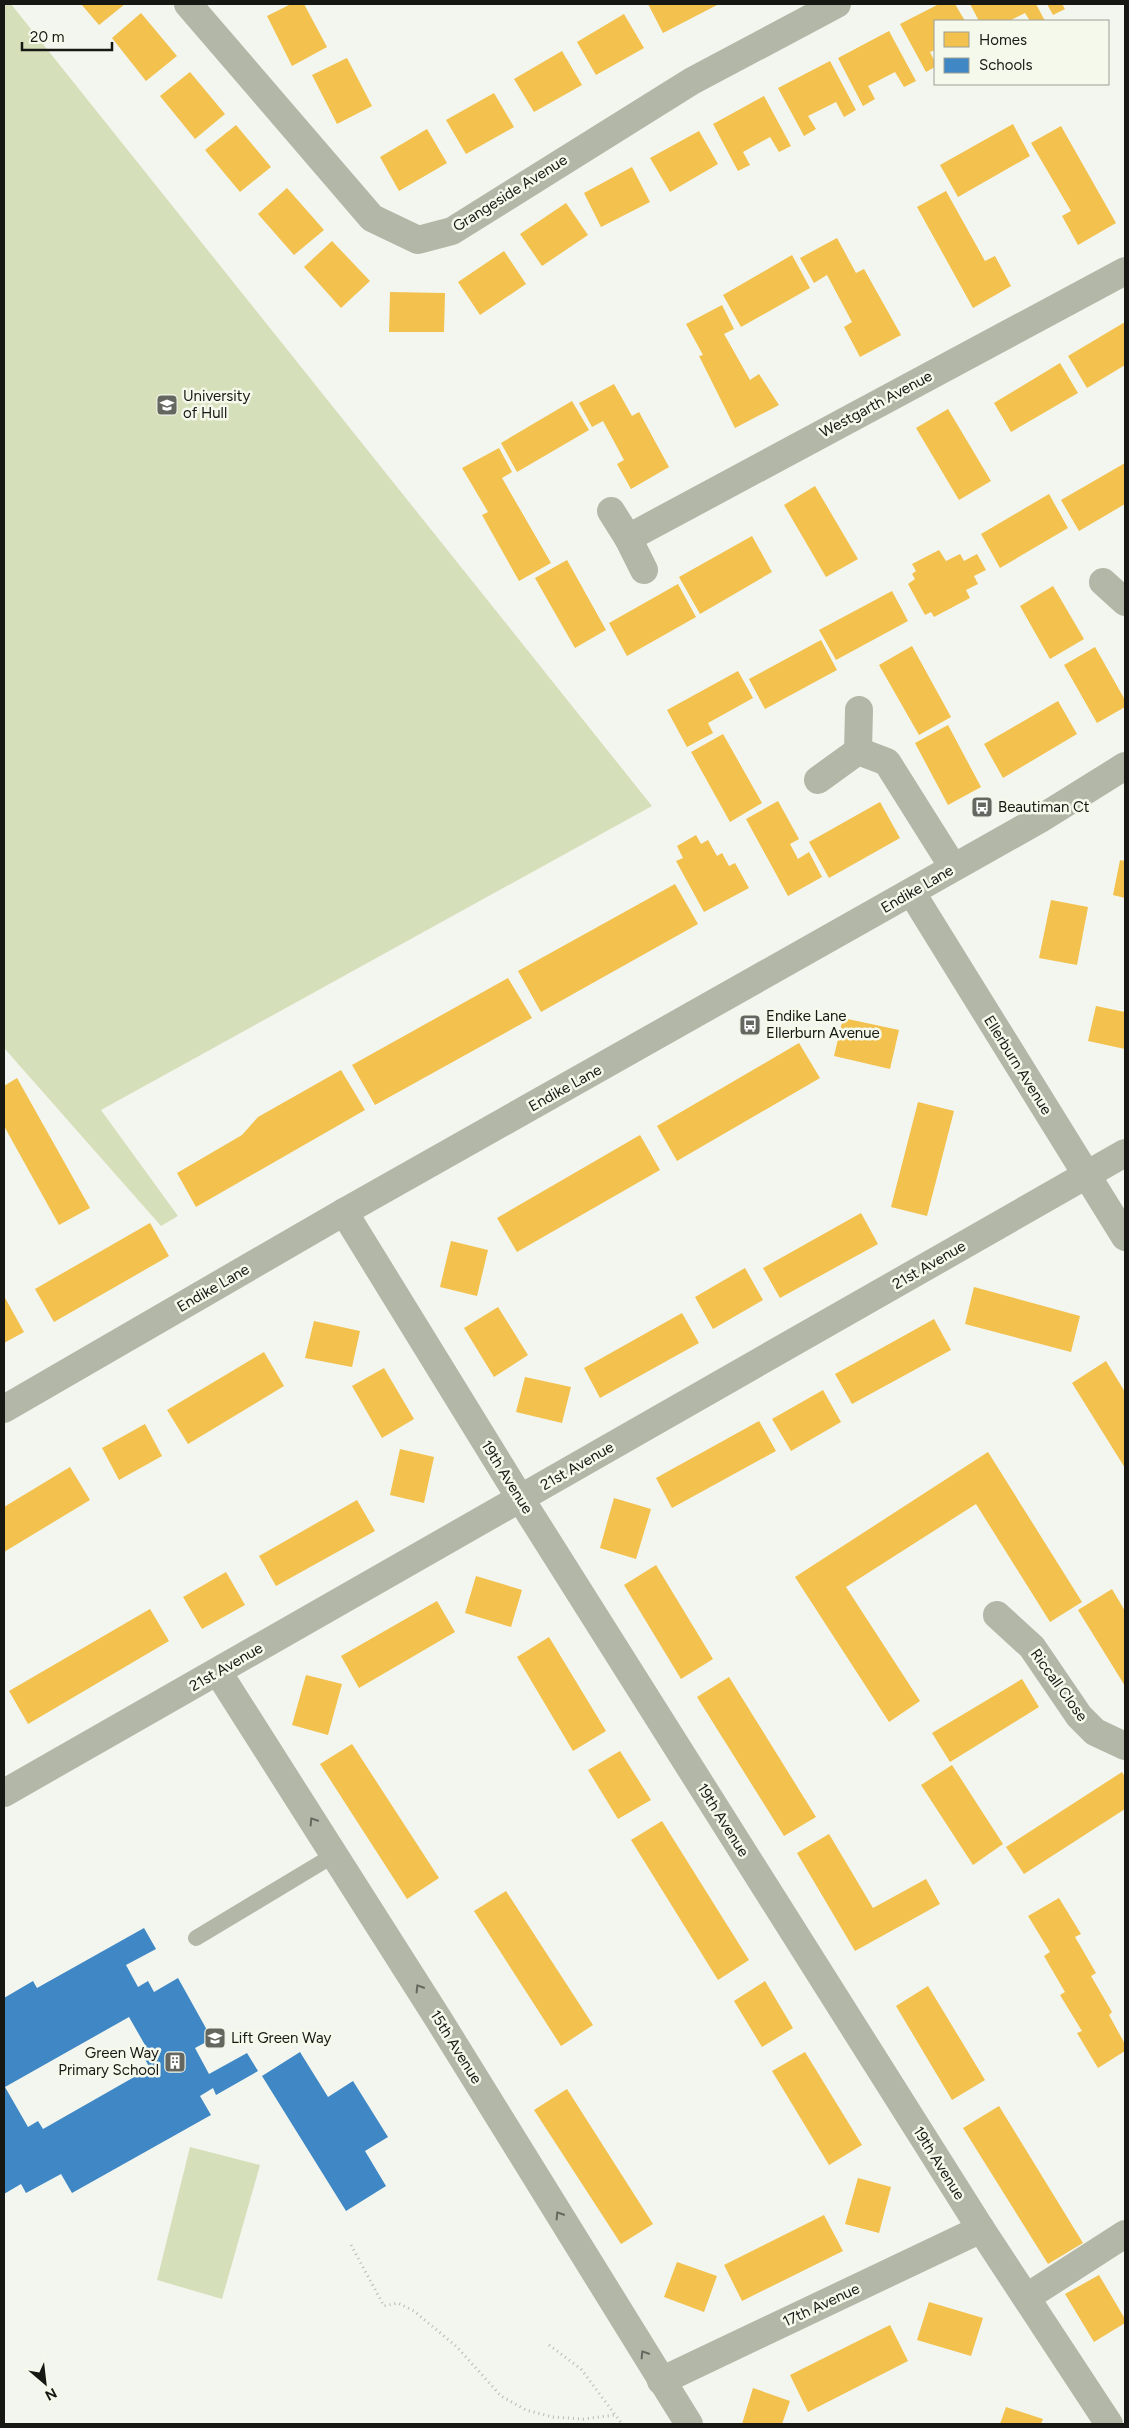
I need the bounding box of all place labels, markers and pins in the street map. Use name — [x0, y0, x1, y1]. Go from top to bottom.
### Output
place label: University of Hull — [183, 387, 250, 422]
school or university icon: University of Hull — [155, 393, 179, 417]
bus stop icon: Beautiman Ct — [970, 795, 994, 819]
place label: Beautiman Ct — [998, 798, 1090, 816]
place label: Endike Lane Ellerburn Avenue — [766, 1007, 880, 1042]
bus stop icon: Endike Lane Ellerburn Avenue — [738, 1013, 762, 1037]
school or university icon: Lift Green Way — [203, 2026, 227, 2050]
place label: Lift Green Way — [231, 2029, 331, 2047]
place label: Green Way Primary School — [58, 2044, 159, 2079]
building icon: Green Way Primary School — [163, 2050, 187, 2074]

